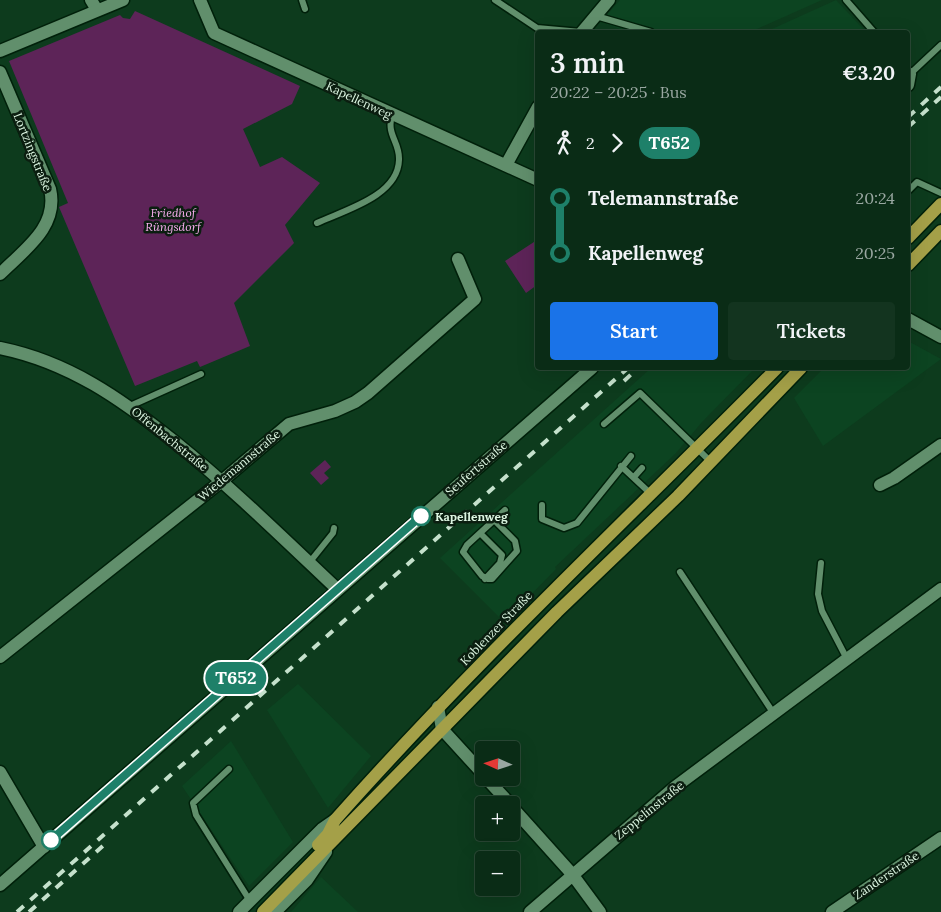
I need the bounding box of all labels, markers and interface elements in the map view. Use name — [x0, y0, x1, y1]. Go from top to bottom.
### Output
text: 3 min — [550, 45, 625, 81]
text: €3.20 — [842, 61, 895, 85]
street label: Kapellenweg — [324, 78, 395, 122]
text: 20:22 – 20:25 · Bus — [550, 82, 687, 102]
street label: Lortzingstraße — [10, 110, 56, 194]
icon: walk — [550, 129, 578, 157]
icon: forward — [603, 129, 631, 157]
text: T652 — [649, 131, 690, 154]
text: 2 — [586, 133, 595, 153]
text: Telemannstraße — [588, 186, 738, 210]
text: 20:24 — [856, 188, 895, 208]
park label: Friedhof Rüngsdorf — [145, 205, 202, 234]
text: Kapellenweg — [588, 241, 703, 265]
text: 20:25 — [855, 243, 895, 263]
button: Start — [550, 302, 718, 360]
button: Tickets — [728, 302, 895, 360]
street label: Offenbachstraße — [129, 403, 212, 475]
street label: Wiedemannstraße — [195, 426, 284, 504]
street label: Seufertstraße — [442, 437, 510, 499]
marker: Kapellenweg — [411, 506, 431, 526]
place label: Kapellenweg — [435, 509, 509, 524]
street label: Koblenzer Straße — [457, 587, 536, 668]
line badge: T652 — [201, 662, 271, 694]
text: T652 — [215, 666, 257, 689]
north arrow — [475, 741, 520, 786]
map controls — [475, 741, 520, 896]
street label: Zeppelinstraße — [611, 777, 687, 843]
button: + — [475, 796, 520, 841]
unlabelled marker — [41, 830, 61, 850]
street label: Zanderstraße — [850, 847, 922, 902]
button: − — [475, 851, 520, 896]

